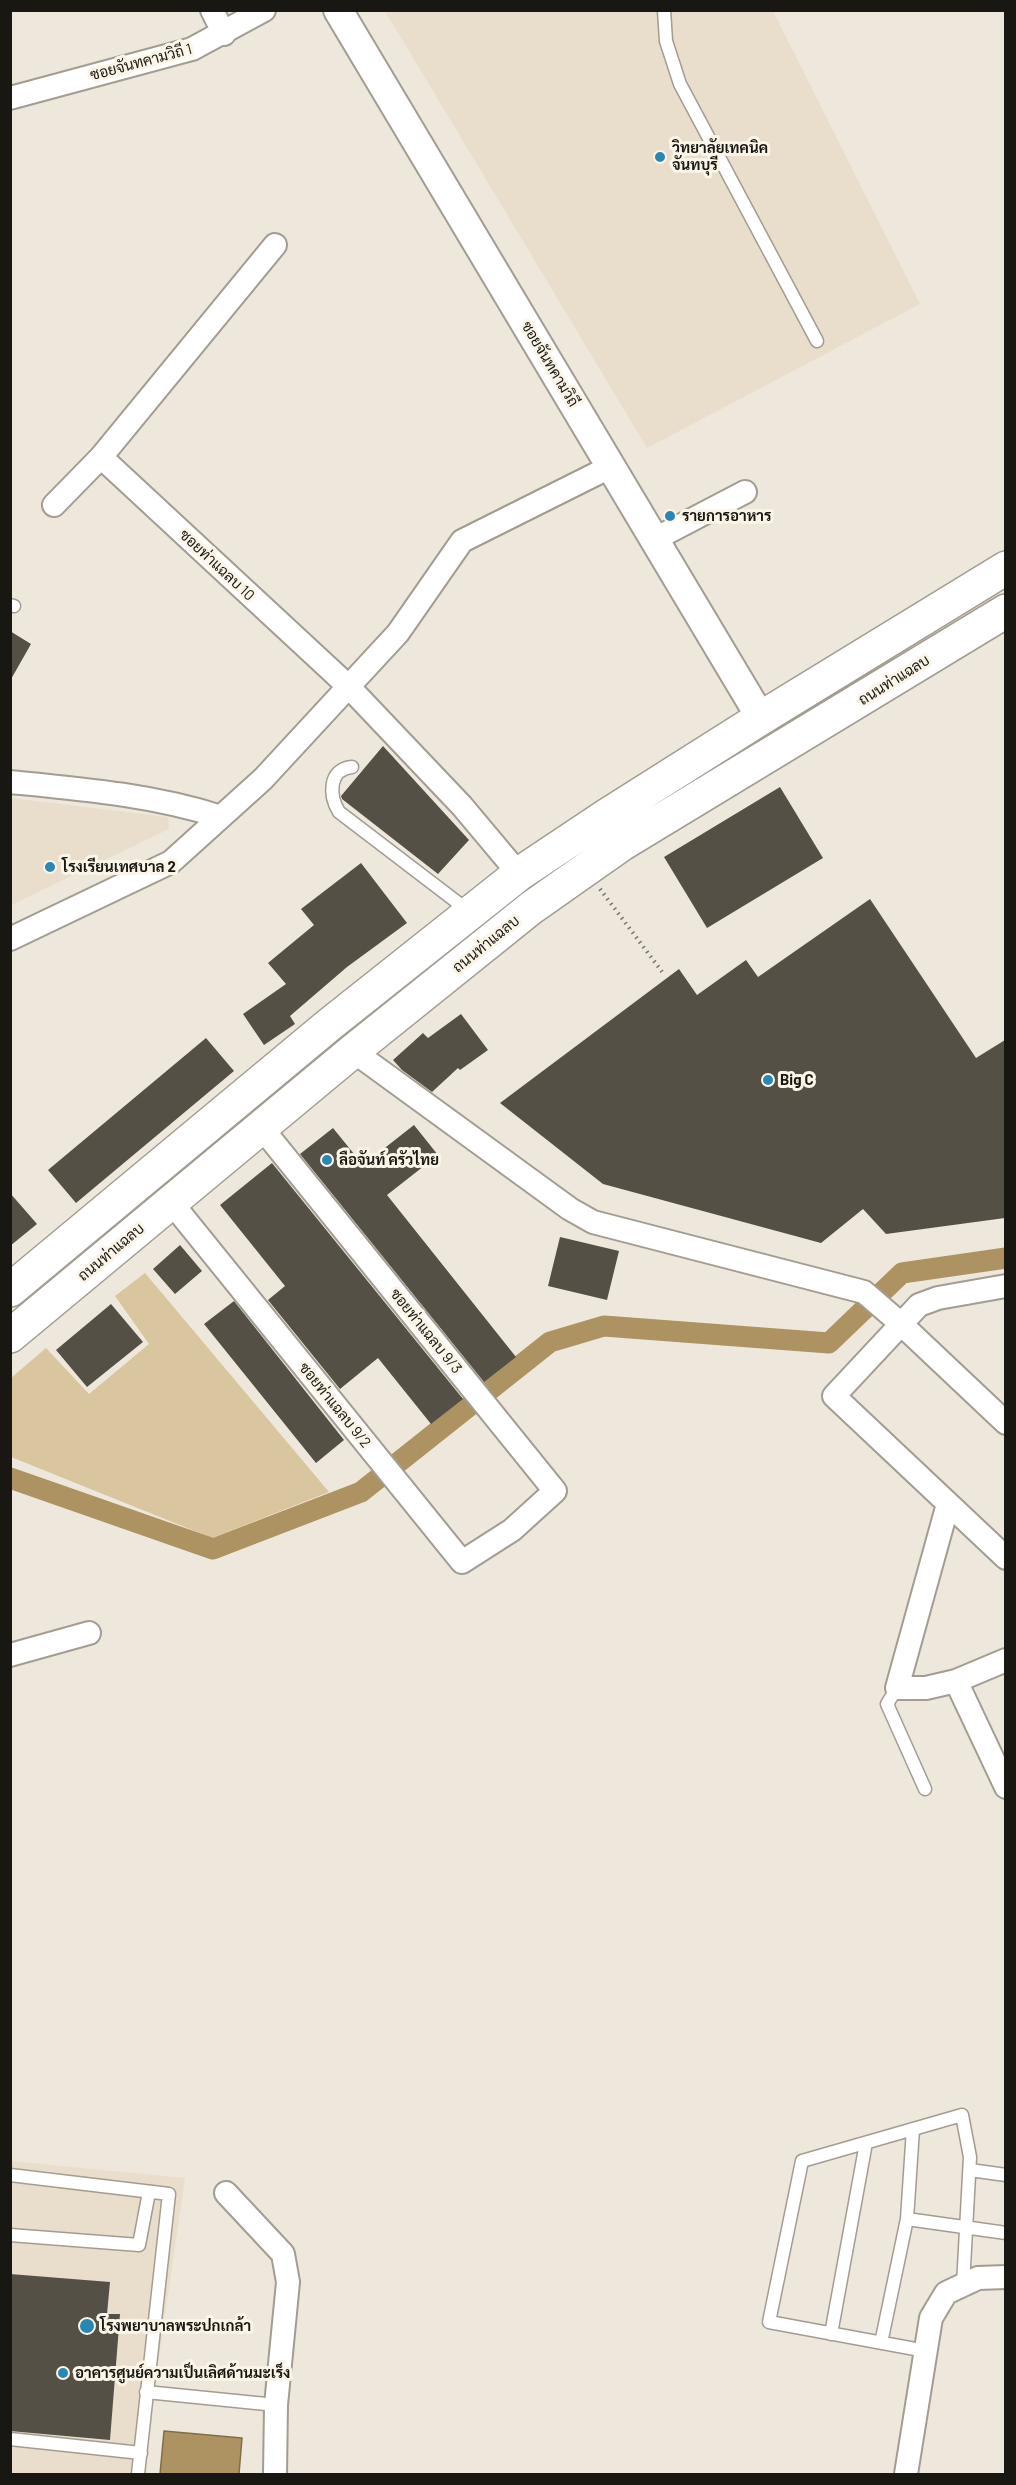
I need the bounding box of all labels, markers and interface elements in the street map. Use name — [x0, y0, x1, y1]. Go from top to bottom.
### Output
street label: ซอยจันทคามวิถี 1 — [88, 40, 194, 84]
place label: วิทยาลัยเทคนิค จันทบุรี — [672, 139, 768, 174]
marker: วิทยาลัยเทคนิค จันทบุรี — [653, 150, 667, 164]
street label: ซอยจันทคามวิถี — [517, 318, 583, 410]
place label: รายการอาหาร — [682, 507, 771, 525]
marker: รายการอาหาร — [663, 509, 677, 523]
street label: ซอยท่าแฉลบ 10 — [176, 526, 258, 604]
street label: ถนนท่าแฉลบ — [855, 651, 933, 709]
place label: โรงเรียนเทศบาล 2 — [62, 858, 176, 876]
marker: โรงเรียนเทศบาล 2 — [43, 860, 57, 874]
street label: ถนนท่าแฉลบ — [449, 912, 523, 976]
place label: Big C — [780, 1071, 814, 1089]
marker: Big C — [761, 1073, 775, 1087]
place label: ลือจันท์ ครัวไทย — [339, 1151, 439, 1169]
marker: ลือจันท์ ครัวไทย — [320, 1153, 334, 1167]
street label: ถนนท่าแฉลบ — [74, 1219, 148, 1285]
street label: ซอยท่าแฉลบ 9/3 — [386, 1285, 466, 1377]
street label: ซอยท่าแฉลบ 9/2 — [295, 1359, 375, 1451]
marker: โรงพยาบาลพระปกเกล้า — [78, 2317, 96, 2335]
place label: โรงพยาบาลพระปกเกล้า — [100, 2317, 251, 2335]
place label: อาคารศูนย์ความเป็นเลิศด้านมะเร็ง — [75, 2364, 290, 2382]
marker: อาคารศูนย์ความเป็นเลิศด้านมะเร็ง — [56, 2366, 70, 2380]

